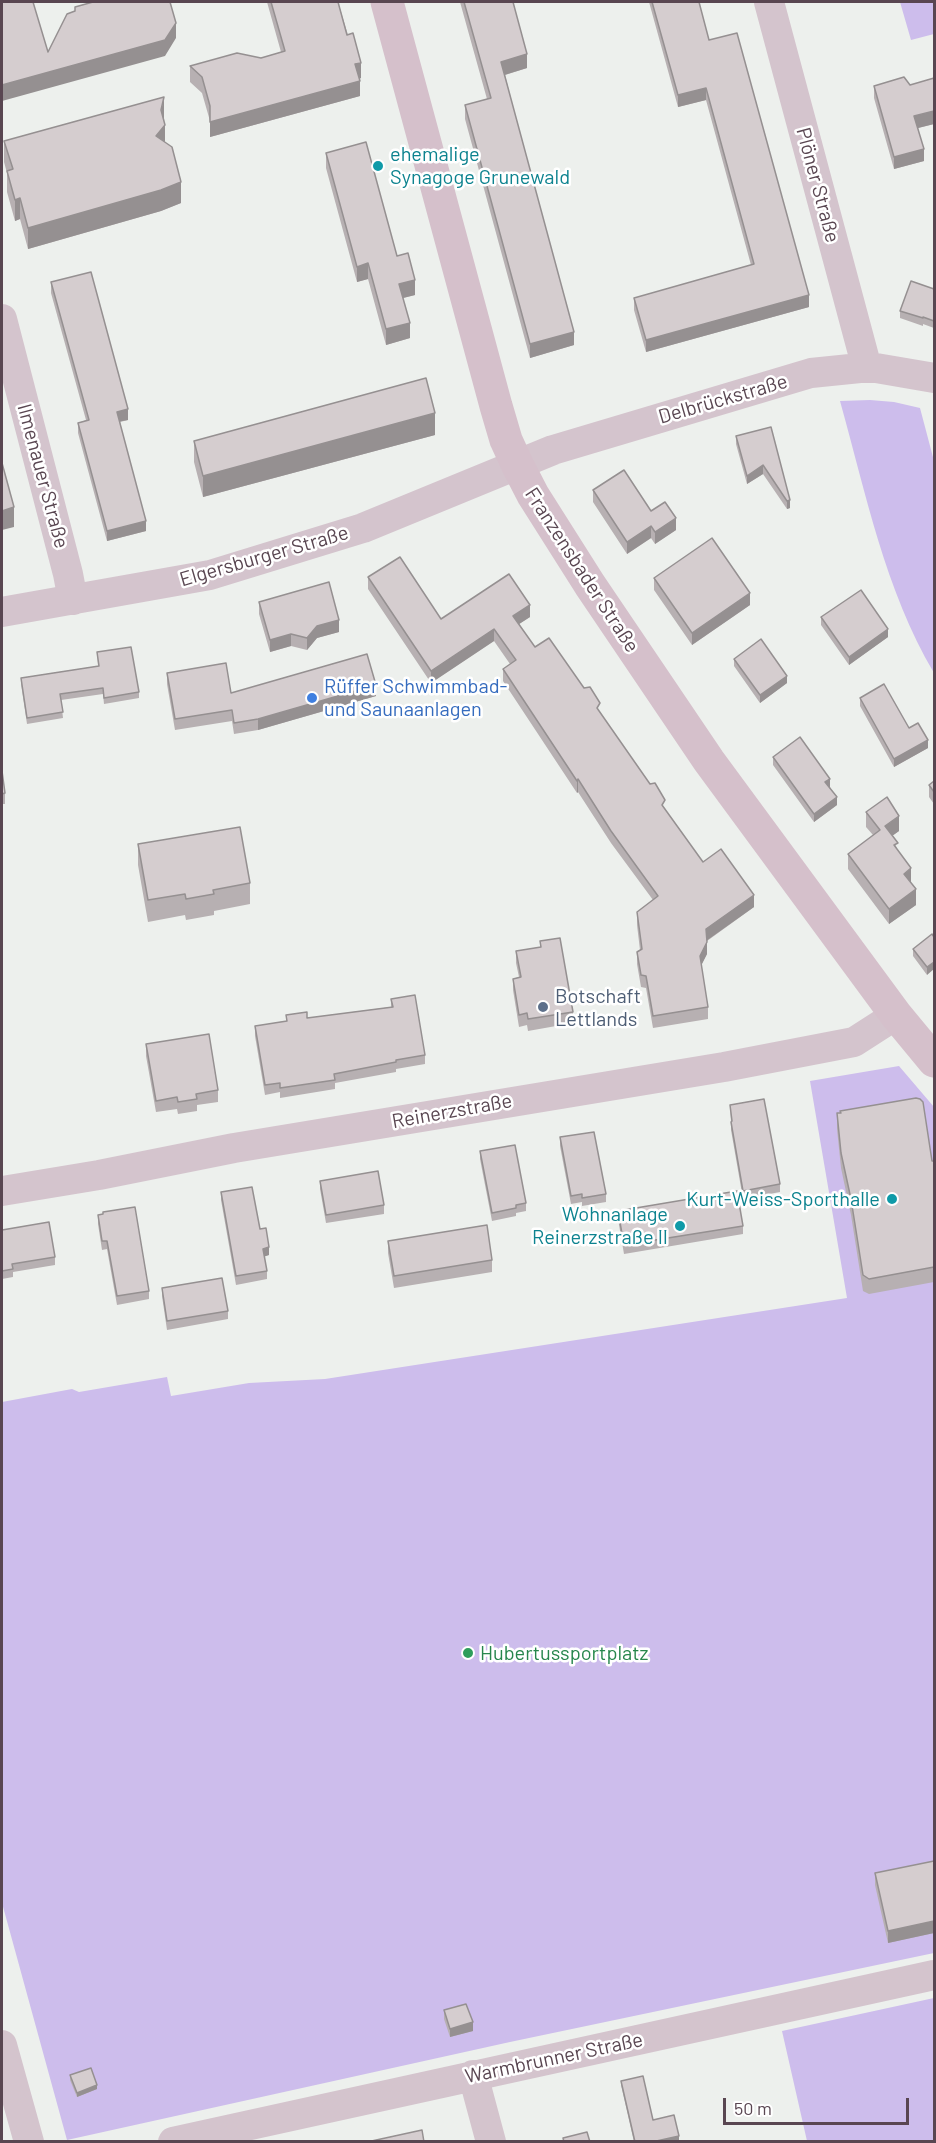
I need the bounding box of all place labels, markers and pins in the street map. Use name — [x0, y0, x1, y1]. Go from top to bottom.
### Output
place label: ehemalige Synagoge Grunewald — [390, 142, 570, 189]
marker: ehemalige Synagoge Grunewald — [371, 159, 385, 173]
place label: Rüffer Schwimmbad- und Saunaanlagen — [324, 674, 507, 721]
marker: Rüffer Schwimmbad- und Saunaanlagen — [305, 691, 319, 705]
place label: Botschaft Lettlands — [555, 984, 641, 1031]
marker: Botschaft Lettlands — [536, 1000, 550, 1014]
place label: Kurt-Weiss-Sporthalle — [686, 1187, 880, 1211]
marker: Kurt-Weiss-Sporthalle — [885, 1192, 899, 1206]
place label: Wohnanlage Reinerzstraße II — [532, 1202, 668, 1249]
marker: Wohnanlage Reinerzstraße II — [673, 1219, 687, 1233]
place label: Hubertussportplatz — [480, 1641, 648, 1665]
marker: Hubertussportplatz — [461, 1646, 475, 1660]

